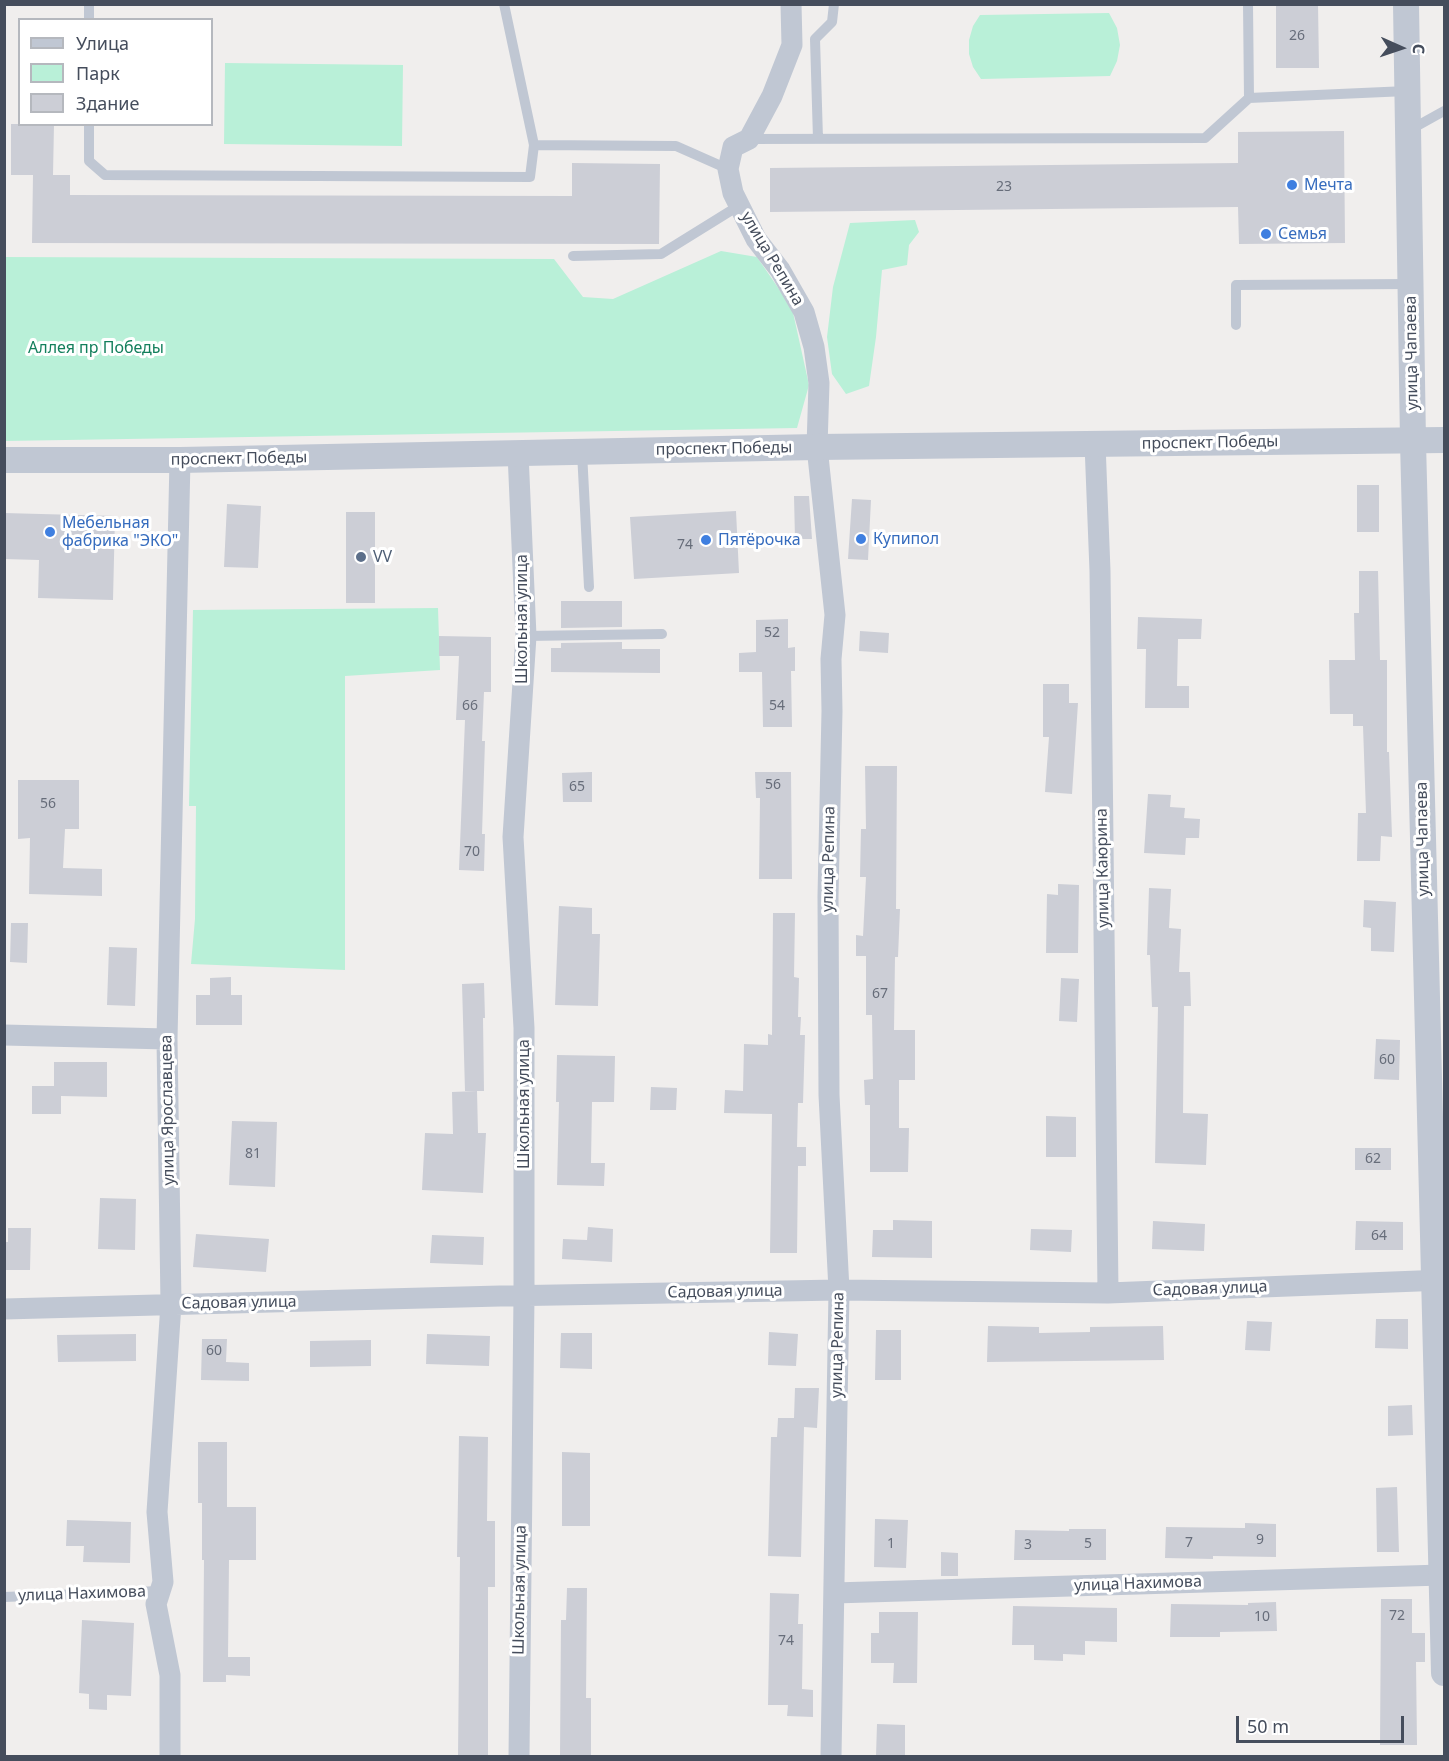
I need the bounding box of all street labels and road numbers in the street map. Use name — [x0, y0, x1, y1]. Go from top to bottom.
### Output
street label: улица Репина — [736, 209, 808, 309]
street label: улица Чапаева — [1401, 296, 1423, 410]
street label: проспект Победы — [1141, 432, 1279, 454]
street label: проспект Победы — [655, 438, 793, 460]
street label: проспект Победы — [170, 448, 308, 470]
street label: Школьная улица — [512, 554, 532, 684]
street label: улица Чапаева — [1412, 782, 1434, 896]
street label: улица Репина — [818, 806, 840, 912]
street label: улица Каюрина — [1092, 808, 1114, 928]
street label: улица Ярославцева — [157, 1035, 179, 1185]
street label: Школьная улица — [514, 1039, 534, 1169]
street label: Садовая улица — [1152, 1277, 1268, 1301]
street label: Садовая улица — [667, 1281, 783, 1303]
street label: Садовая улица — [181, 1292, 297, 1314]
street label: улица Репина — [827, 1292, 849, 1398]
street label: Школьная улица — [509, 1525, 531, 1655]
street label: улица Нахимова — [1074, 1572, 1202, 1596]
street label: улица Нахимова — [18, 1582, 146, 1606]

